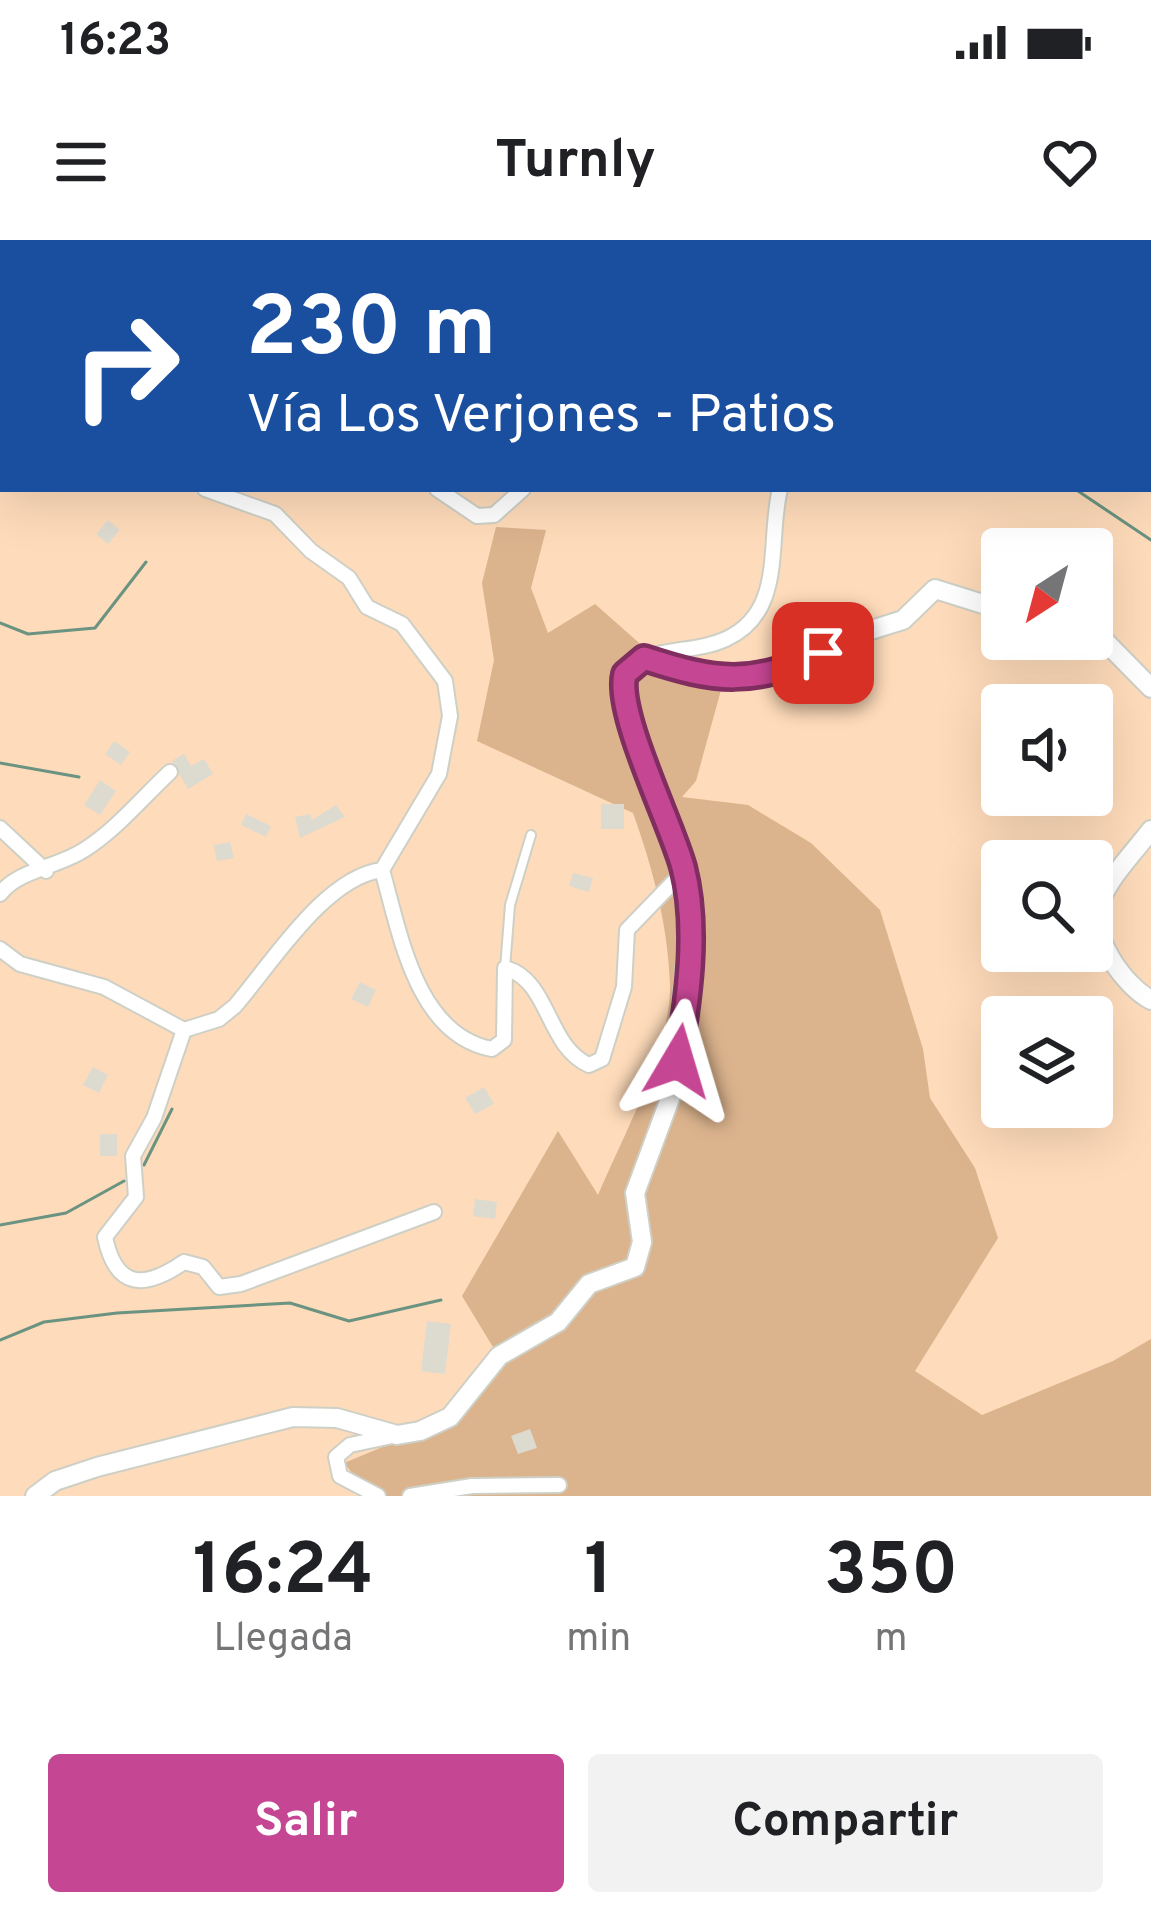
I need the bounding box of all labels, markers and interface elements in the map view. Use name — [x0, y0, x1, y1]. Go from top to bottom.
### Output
text: 16:23 — [60, 14, 171, 71]
text: Turnly — [495, 128, 656, 197]
icon: menu — [48, 129, 114, 195]
icon: heart — [1037, 129, 1103, 195]
text: 230 m — [246, 279, 496, 385]
icon: right — [48, 288, 204, 444]
text: Vía Los Verjones - Patios — [246, 383, 836, 452]
north arrow — [981, 528, 1113, 660]
map controls — [981, 528, 1113, 1128]
pin — [772, 602, 874, 704]
icon: arrive — [790, 620, 856, 686]
button: sound — [981, 684, 1113, 816]
button: search — [981, 840, 1113, 972]
button: layers — [981, 996, 1113, 1128]
position arrow — [615, 998, 741, 1124]
text: 16:24 — [193, 1528, 374, 1620]
text: 1 — [584, 1528, 613, 1620]
text: 350 — [824, 1528, 958, 1620]
text: Llegada — [213, 1616, 353, 1665]
text: min — [566, 1616, 631, 1665]
text: m — [875, 1616, 908, 1665]
button: Salir — [48, 1754, 564, 1892]
button: Compartir — [588, 1754, 1103, 1892]

